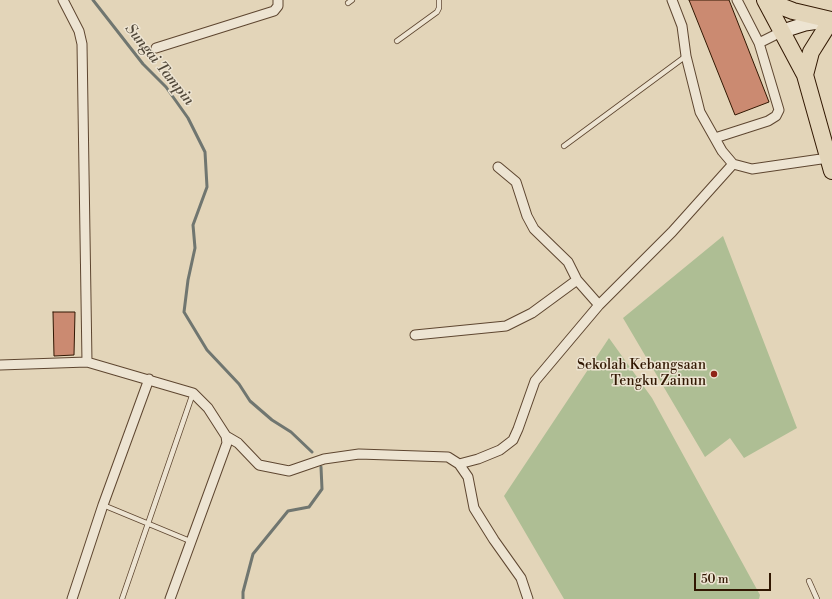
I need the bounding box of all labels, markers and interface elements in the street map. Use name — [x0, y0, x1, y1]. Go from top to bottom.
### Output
water label: Sungai Tampin — [121, 21, 197, 109]
place label: Sekolah Kebangsaan Tengku Zainun — [577, 358, 706, 390]
marker: Sekolah Kebangsaan Tengku Zainun — [709, 369, 719, 379]
scale bar — [696, 565, 773, 591]
text: 50 m — [701, 572, 729, 587]

